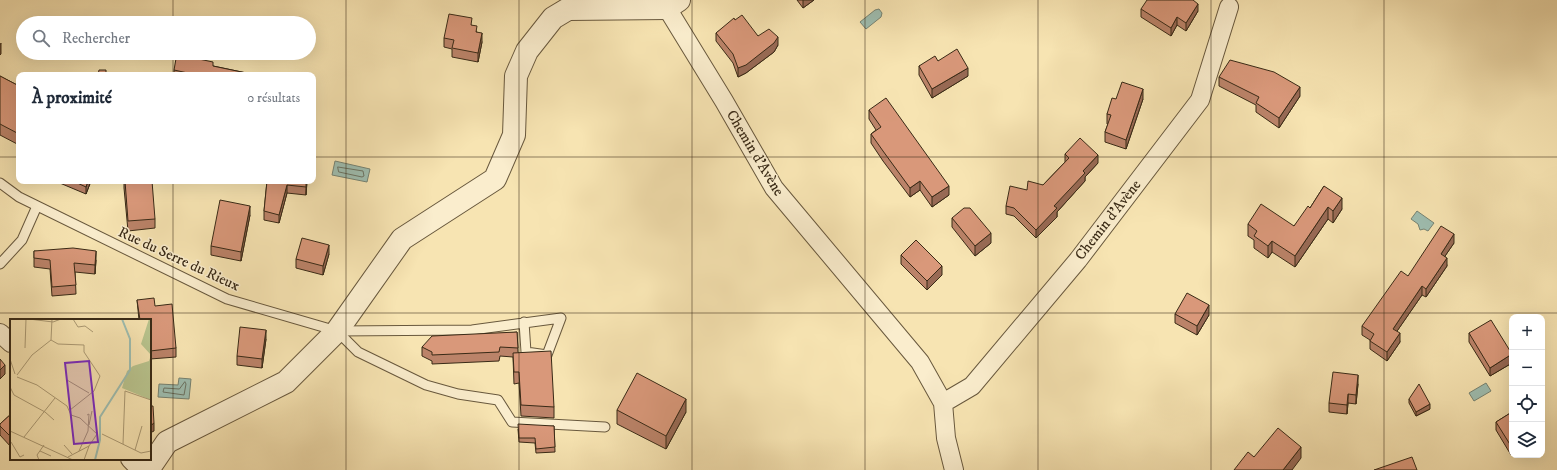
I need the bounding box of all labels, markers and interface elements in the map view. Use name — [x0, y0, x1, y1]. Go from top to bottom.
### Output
search box — [16, 16, 316, 60]
icon: search — [30, 27, 52, 49]
text: Rechercher — [62, 29, 130, 48]
text: À proximité — [32, 87, 112, 109]
text: 0 résultats — [247, 90, 300, 106]
street label: Chemin d'Avène — [722, 107, 788, 199]
street label: Chemin d'Avène — [1071, 176, 1145, 264]
street label: Rue du Serre du Rieux — [115, 223, 243, 296]
map controls — [1509, 314, 1545, 458]
button: + — [1509, 314, 1545, 350]
inset map — [10, 319, 151, 460]
button: − — [1509, 350, 1545, 386]
button: locate — [1509, 386, 1545, 422]
button: layers — [1509, 422, 1545, 458]

